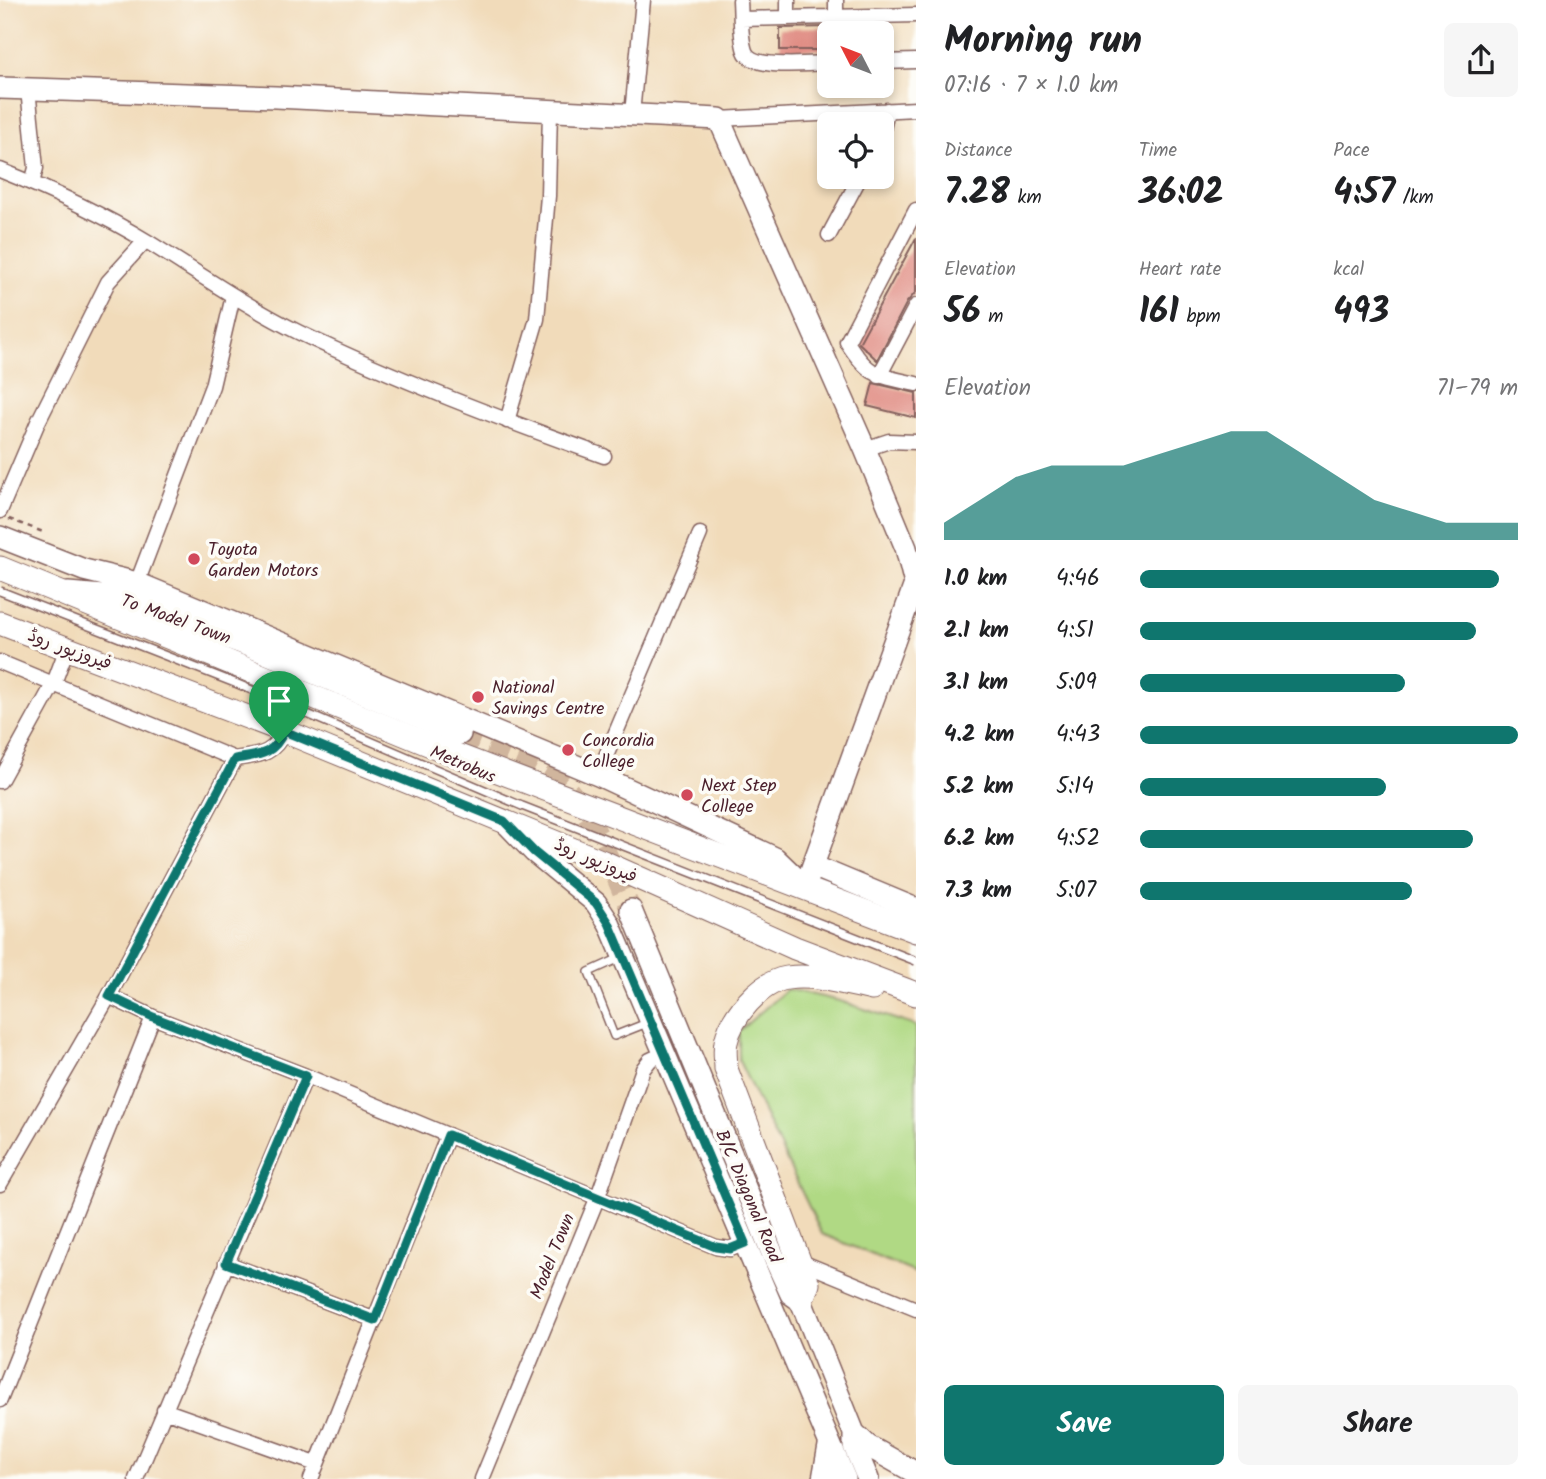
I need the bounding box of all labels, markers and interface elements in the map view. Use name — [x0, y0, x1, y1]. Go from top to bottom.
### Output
text: Morning run — [944, 12, 1142, 72]
north arrow — [817, 21, 894, 98]
map controls — [817, 21, 894, 189]
button: share — [1444, 23, 1518, 97]
text: 07:16 · 7 × 1.0 km — [944, 68, 1118, 104]
button: locate — [817, 112, 894, 189]
text: Distance — [944, 136, 1012, 166]
text: Time — [1139, 136, 1177, 166]
text: Pace — [1333, 136, 1370, 166]
text: 7.28 — [944, 166, 1010, 222]
text: 36:02 — [1139, 166, 1224, 222]
text: 4:57 — [1333, 166, 1395, 222]
text: km — [1010, 183, 1042, 213]
text: /km — [1395, 183, 1434, 213]
text: Elevation — [944, 255, 1016, 285]
text: Heart rate — [1139, 255, 1221, 285]
text: kcal — [1333, 255, 1364, 285]
text: 56 — [944, 285, 981, 341]
text: 161 — [1139, 285, 1179, 341]
text: 493 — [1333, 285, 1389, 341]
text: m — [981, 302, 1003, 332]
text: bpm — [1179, 302, 1221, 332]
text: Elevation — [944, 371, 1031, 407]
text: 71–79 m — [1437, 371, 1518, 407]
place label: Toyota Garden Motors — [208, 536, 319, 586]
marker: Toyota Garden Motors — [186, 551, 202, 567]
text: 1.0 km — [944, 561, 1007, 597]
text: 4:46 — [1056, 561, 1100, 597]
street label: To Model Town — [116, 587, 235, 654]
text: 2.1 km — [944, 613, 1009, 649]
text: 4:51 — [1056, 613, 1094, 649]
street label: فیروزپور روڈ — [23, 622, 116, 679]
text: 3.1 km — [944, 665, 1008, 701]
text: 5:09 — [1056, 665, 1097, 701]
pin — [249, 671, 309, 743]
place label: National Savings Centre — [492, 674, 604, 724]
icon: arrive — [260, 682, 298, 720]
marker: National Savings Centre — [470, 689, 486, 705]
text: 4.2 km — [944, 717, 1014, 753]
text: 4:43 — [1056, 717, 1100, 753]
place label: Concordia College — [582, 727, 654, 777]
street label: Metrobus — [425, 739, 500, 792]
marker: Concordia College — [560, 742, 576, 758]
text: 5.2 km — [944, 769, 1014, 805]
text: 5:14 — [1056, 769, 1094, 805]
place label: Next Step College — [701, 772, 777, 822]
marker: Next Step College — [679, 787, 695, 803]
text: 6.2 km — [944, 821, 1014, 857]
text: 4:52 — [1056, 821, 1100, 857]
street label: فیروزپور روڈ — [549, 831, 642, 892]
text: 7.3 km — [944, 873, 1012, 909]
text: 5:07 — [1056, 873, 1096, 909]
street label: B/C Diagonal Road — [706, 1125, 789, 1269]
street label: Model Town — [523, 1209, 584, 1304]
button: Save — [944, 1385, 1224, 1465]
button: Share — [1238, 1385, 1518, 1465]

